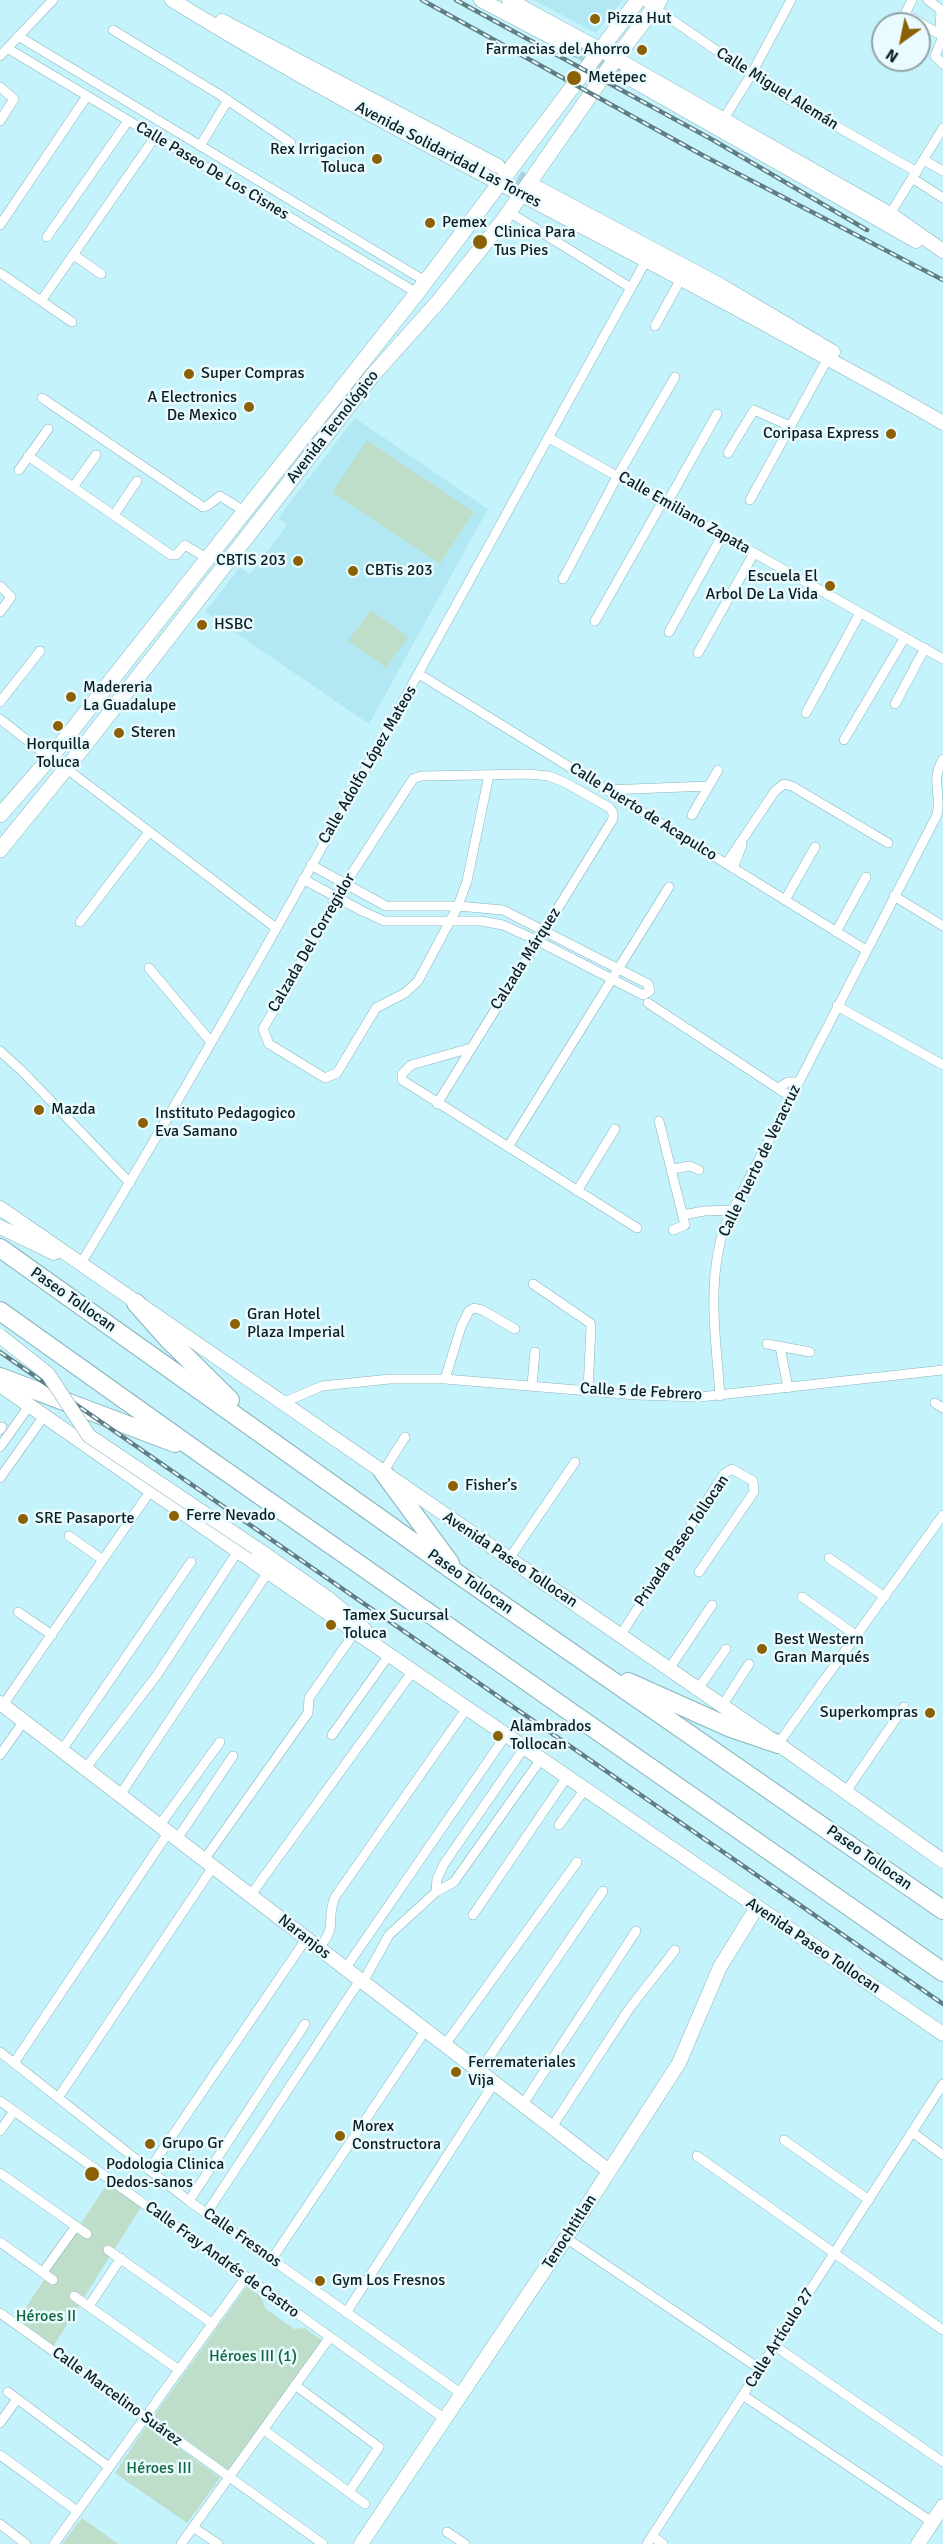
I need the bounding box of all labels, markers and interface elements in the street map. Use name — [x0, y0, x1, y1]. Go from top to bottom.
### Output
place label: Pizza Hut — [607, 9, 671, 29]
marker: Pizza Hut — [588, 12, 602, 26]
north arrow — [871, 12, 931, 72]
place label: Farmacias del Ahorro — [485, 40, 630, 60]
marker: Farmacias del Ahorro — [635, 43, 649, 57]
street label: Calle Miguel Alemán — [712, 44, 842, 134]
text: N — [882, 44, 902, 67]
place label: Metepec — [588, 68, 646, 88]
marker: Metepec — [565, 69, 583, 87]
street label: Avenida Solidaridad Las Torres — [352, 98, 544, 212]
street label: Calle Paseo De Los Cisnes — [132, 118, 292, 224]
place label: Rex Irrigacion Toluca — [270, 140, 365, 178]
marker: Rex Irrigacion Toluca — [370, 152, 384, 166]
place label: Pemex — [442, 213, 487, 233]
marker: Pemex — [423, 216, 437, 230]
place label: Clinica Para Tus Pies — [494, 223, 576, 261]
marker: Clinica Para Tus Pies — [471, 233, 489, 251]
place label: Super Compras — [201, 364, 305, 384]
marker: Super Compras — [182, 367, 196, 381]
street label: Avenida Tecnológico — [283, 367, 383, 487]
place label: A Electronics De Mexico — [147, 388, 237, 426]
marker: A Electronics De Mexico — [242, 400, 256, 414]
place label: Coripasa Express — [763, 424, 879, 444]
marker: Coripasa Express — [884, 427, 898, 441]
street label: Calle Emiliano Zapata — [615, 467, 753, 559]
place label: CBTIS 203 — [216, 551, 286, 571]
marker: CBTIS 203 — [291, 554, 305, 568]
place label: CBTis 203 — [365, 561, 433, 581]
marker: CBTis 203 — [346, 564, 360, 578]
place label: Escuela El Arbol De La Vida — [706, 567, 818, 605]
marker: Escuela El Arbol De La Vida — [823, 579, 837, 593]
place label: HSBC — [214, 615, 253, 635]
marker: HSBC — [195, 618, 209, 632]
place label: Madereria La Guadalupe — [83, 678, 176, 716]
street label: Calle Adolfo López Mateos — [315, 683, 421, 847]
marker: Madereria La Guadalupe — [64, 690, 78, 704]
marker: Horquilla Toluca — [51, 719, 65, 733]
place label: Steren — [131, 723, 176, 743]
marker: Steren — [112, 726, 126, 740]
place label: Horquilla Toluca — [26, 735, 90, 773]
street label: Calle Puerto de Acapulco — [566, 759, 720, 865]
street label: Calzada Del Corregidor — [264, 870, 360, 1016]
street label: Calzada Márquez — [487, 904, 565, 1014]
street label: Calle Puerto de Veracruz — [715, 1082, 805, 1240]
place label: Mazda — [51, 1100, 96, 1120]
marker: Mazda — [32, 1103, 46, 1117]
place label: Instituto Pedagogico Eva Samano — [155, 1104, 295, 1142]
marker: Instituto Pedagogico Eva Samano — [136, 1116, 150, 1130]
street label: Paseo Tollocan — [26, 1263, 120, 1337]
place label: Gran Hotel Plaza Imperial — [247, 1305, 345, 1343]
marker: Gran Hotel Plaza Imperial — [228, 1317, 242, 1331]
street label: Calle 5 de Febrero — [579, 1379, 703, 1405]
street label: Privada Paseo Tollocan — [631, 1471, 733, 1611]
place label: Fisher’s — [465, 1476, 517, 1496]
marker: Fisher’s — [446, 1479, 460, 1493]
place label: Ferre Nevado — [186, 1506, 276, 1526]
street label: Avenida Paseo Tollocan — [439, 1508, 581, 1612]
place label: SRE Pasaporte — [35, 1509, 135, 1529]
marker: Ferre Nevado — [167, 1509, 181, 1523]
marker: SRE Pasaporte — [16, 1512, 30, 1526]
street label: Paseo Tollocan — [423, 1545, 517, 1619]
place label: Tamex Sucursal Toluca — [343, 1606, 449, 1644]
marker: Tamex Sucursal Toluca — [324, 1618, 338, 1632]
place label: Best Western Gran Marqués — [774, 1630, 869, 1668]
marker: Best Western Gran Marqués — [755, 1642, 769, 1656]
place label: Superkompras — [820, 1703, 918, 1723]
marker: Superkompras — [923, 1706, 937, 1720]
place label: Alambrados Tollocan — [510, 1717, 591, 1755]
marker: Alambrados Tollocan — [491, 1729, 505, 1743]
street label: Paseo Tollocan — [822, 1821, 916, 1895]
street label: Avenida Paseo Tollocan — [742, 1894, 884, 1998]
street label: Naranjos — [274, 1911, 334, 1963]
place label: Ferremateriales Vija — [468, 2053, 576, 2091]
marker: Ferremateriales Vija — [449, 2065, 463, 2079]
place label: Morex Constructora — [352, 2117, 441, 2155]
marker: Morex Constructora — [333, 2129, 347, 2143]
place label: Grupo Gr — [162, 2134, 223, 2154]
marker: Grupo Gr — [143, 2137, 157, 2151]
place label: Podologia Clinica Dedos-sanos — [106, 2155, 224, 2193]
marker: Podologia Clinica Dedos-sanos — [83, 2165, 101, 2183]
street label: Tenochtitlan — [539, 2191, 601, 2273]
street label: Calle Fray Andrés de Castro — [141, 2198, 303, 2322]
street label: Calle Fresnos — [199, 2204, 285, 2272]
place label: Gym Los Fresnos — [332, 2271, 445, 2291]
marker: Gym Los Fresnos — [313, 2274, 327, 2288]
street label: Calle Artículo 27 — [742, 2284, 818, 2392]
park label: Héroes II — [16, 2307, 76, 2327]
street label: Calle Marcelino Suárez — [48, 2343, 186, 2451]
park label: Héroes III (1) — [209, 2347, 297, 2367]
park label: Héroes III — [126, 2459, 192, 2479]

